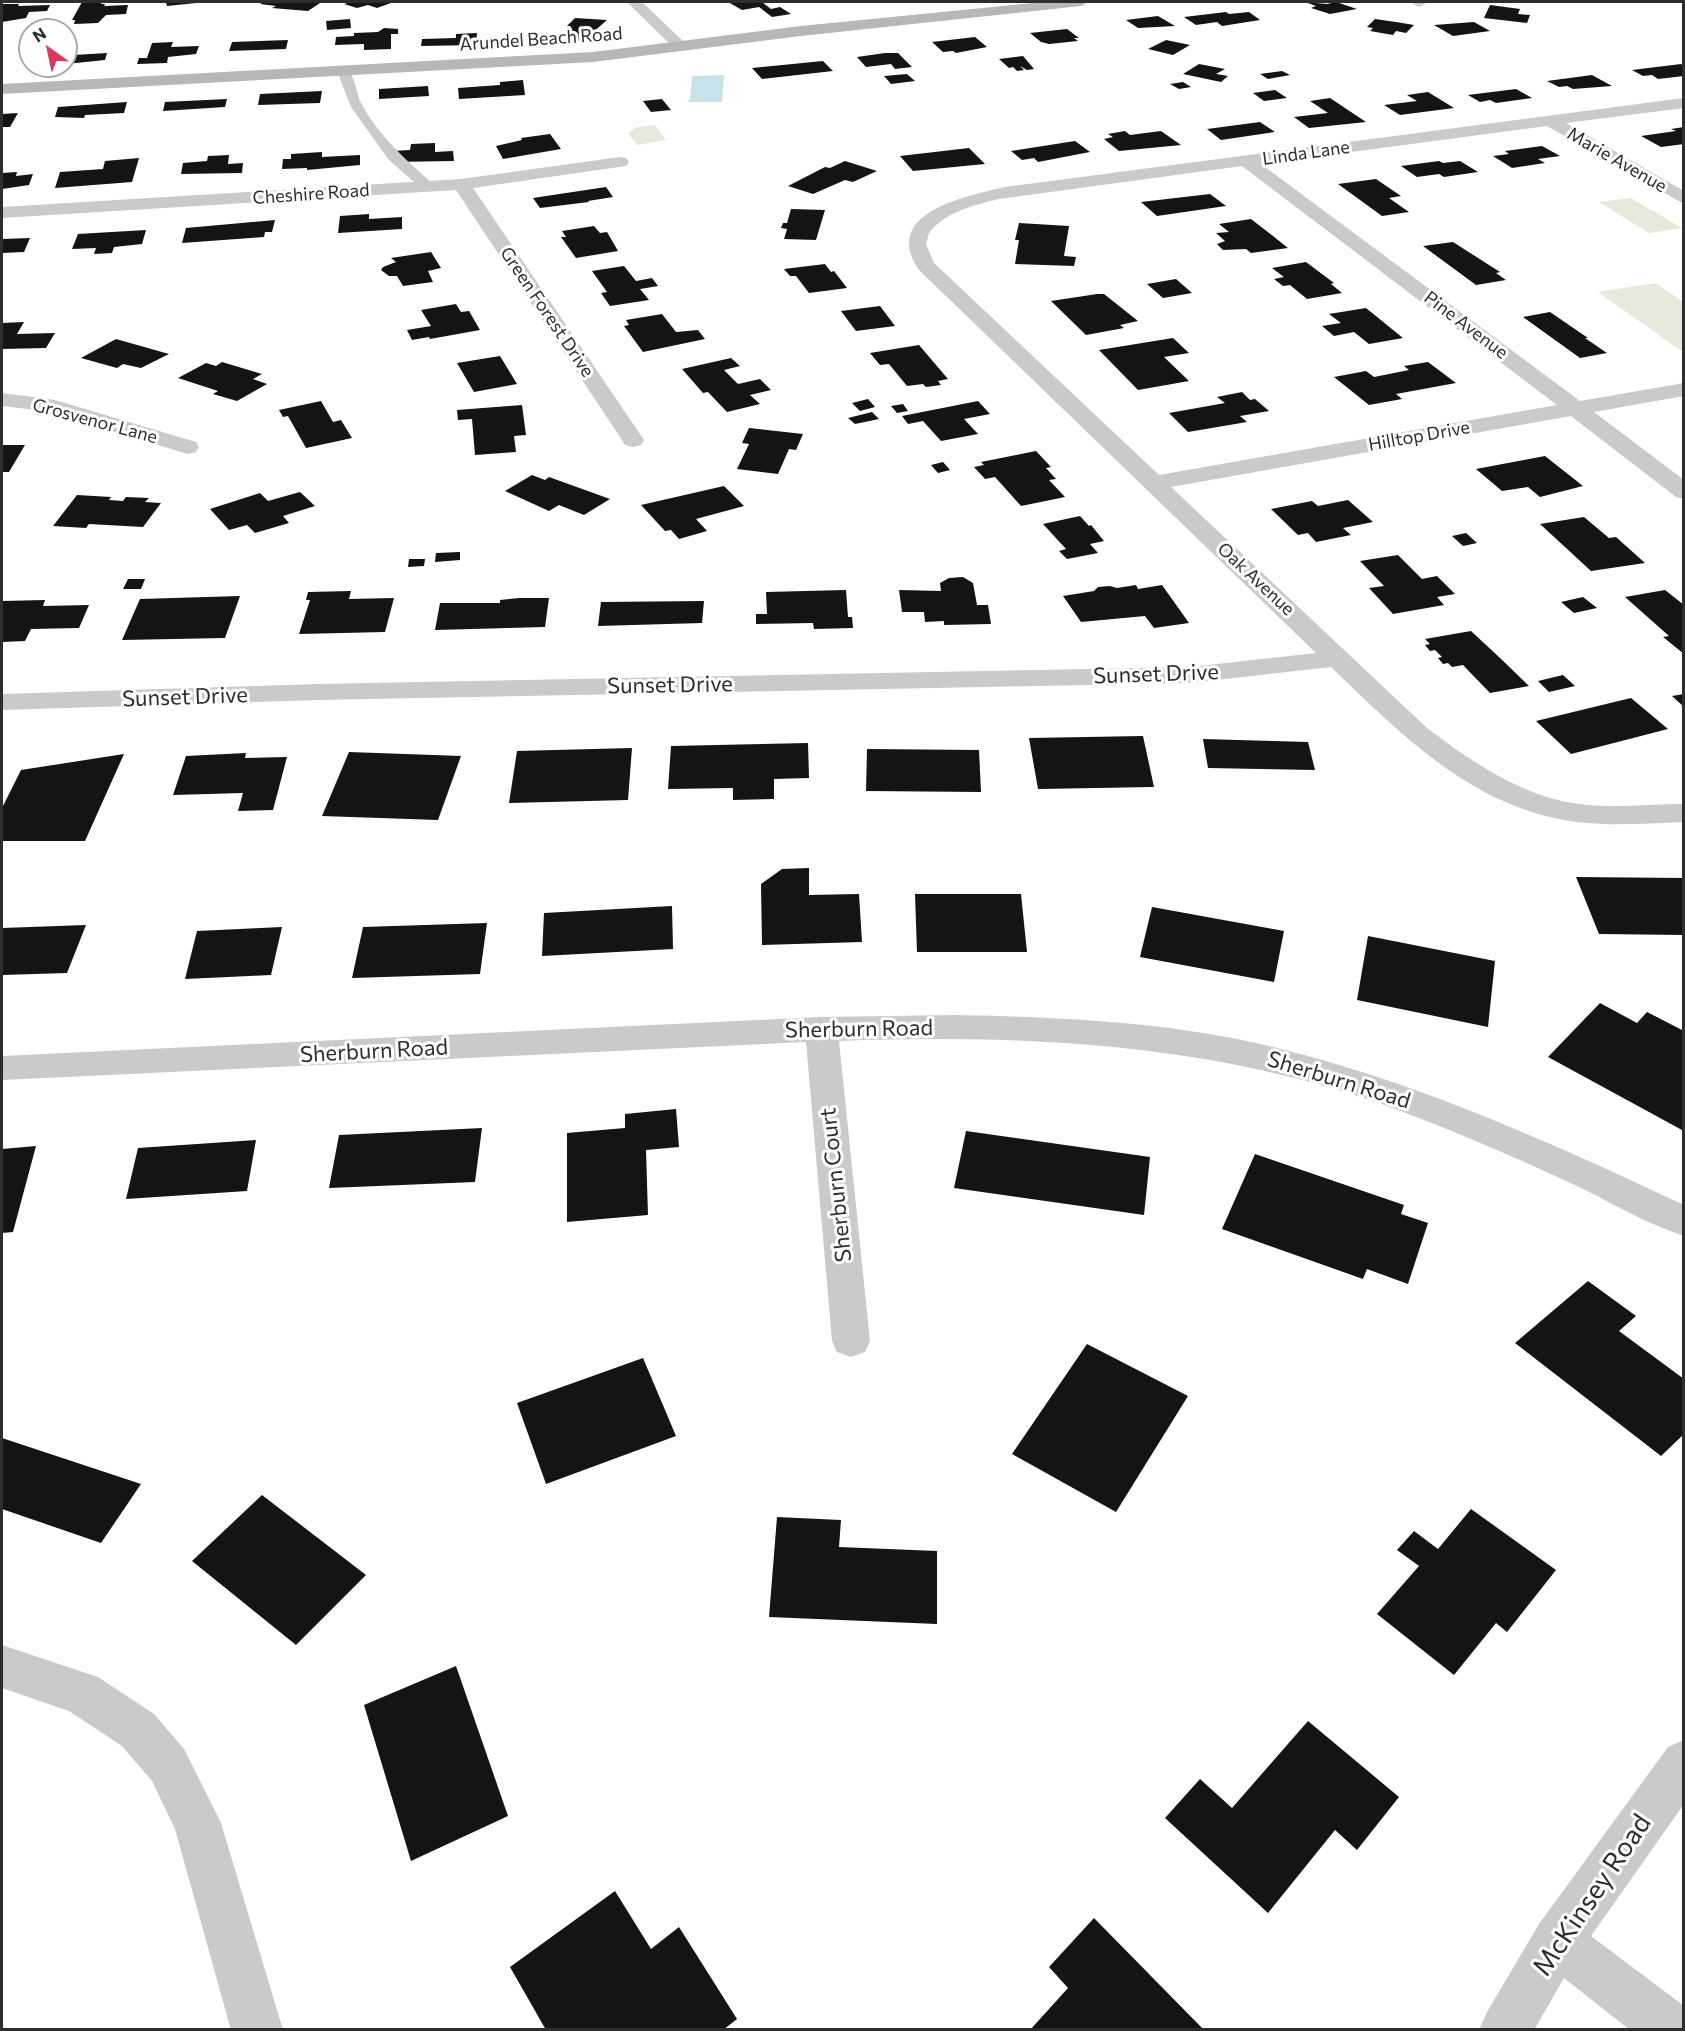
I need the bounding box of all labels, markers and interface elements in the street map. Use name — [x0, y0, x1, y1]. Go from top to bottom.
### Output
north arrow — [18, 18, 78, 78]
text: N — [29, 23, 49, 45]
street label: Arundel Beach Road — [459, 23, 623, 55]
street label: Marie Avenue — [1563, 123, 1671, 197]
street label: Linda Lane — [1261, 136, 1351, 170]
street label: Cheshire Road — [252, 179, 370, 209]
street label: Green Forest Drive — [495, 243, 599, 381]
street label: Pine Avenue — [1420, 287, 1512, 363]
street label: Grosvenor Lane — [30, 394, 160, 448]
street label: Hilltop Drive — [1366, 416, 1472, 456]
street label: Oak Avenue — [1213, 538, 1299, 620]
street label: Sunset Drive — [1093, 659, 1219, 689]
street label: Sunset Drive — [607, 671, 733, 699]
street label: Sunset Drive — [122, 682, 248, 712]
street label: Sherburn Road — [785, 1015, 933, 1043]
street label: Sherburn Road — [299, 1034, 449, 1068]
street label: Sherburn Road — [1264, 1046, 1414, 1114]
street label: Sherburn Court — [815, 1106, 857, 1264]
street label: McKinsey Road — [1526, 1808, 1658, 1982]

